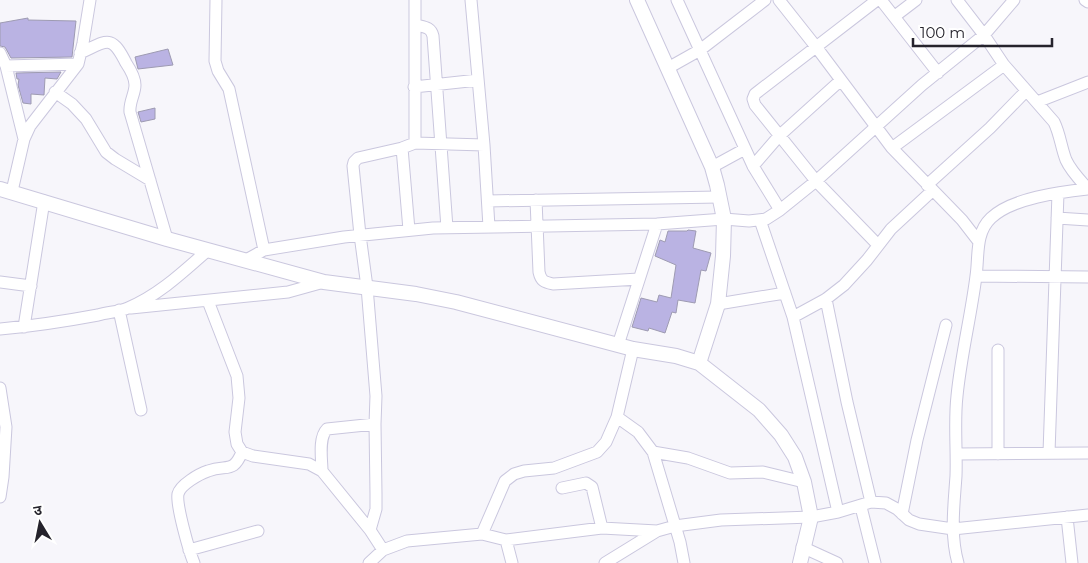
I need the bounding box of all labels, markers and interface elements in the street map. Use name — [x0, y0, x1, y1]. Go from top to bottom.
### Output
scale bar — [913, 15, 1052, 47]
text: 100 m — [920, 23, 965, 42]
north arrow — [15, 498, 65, 548]
text: उ — [32, 500, 44, 520]

